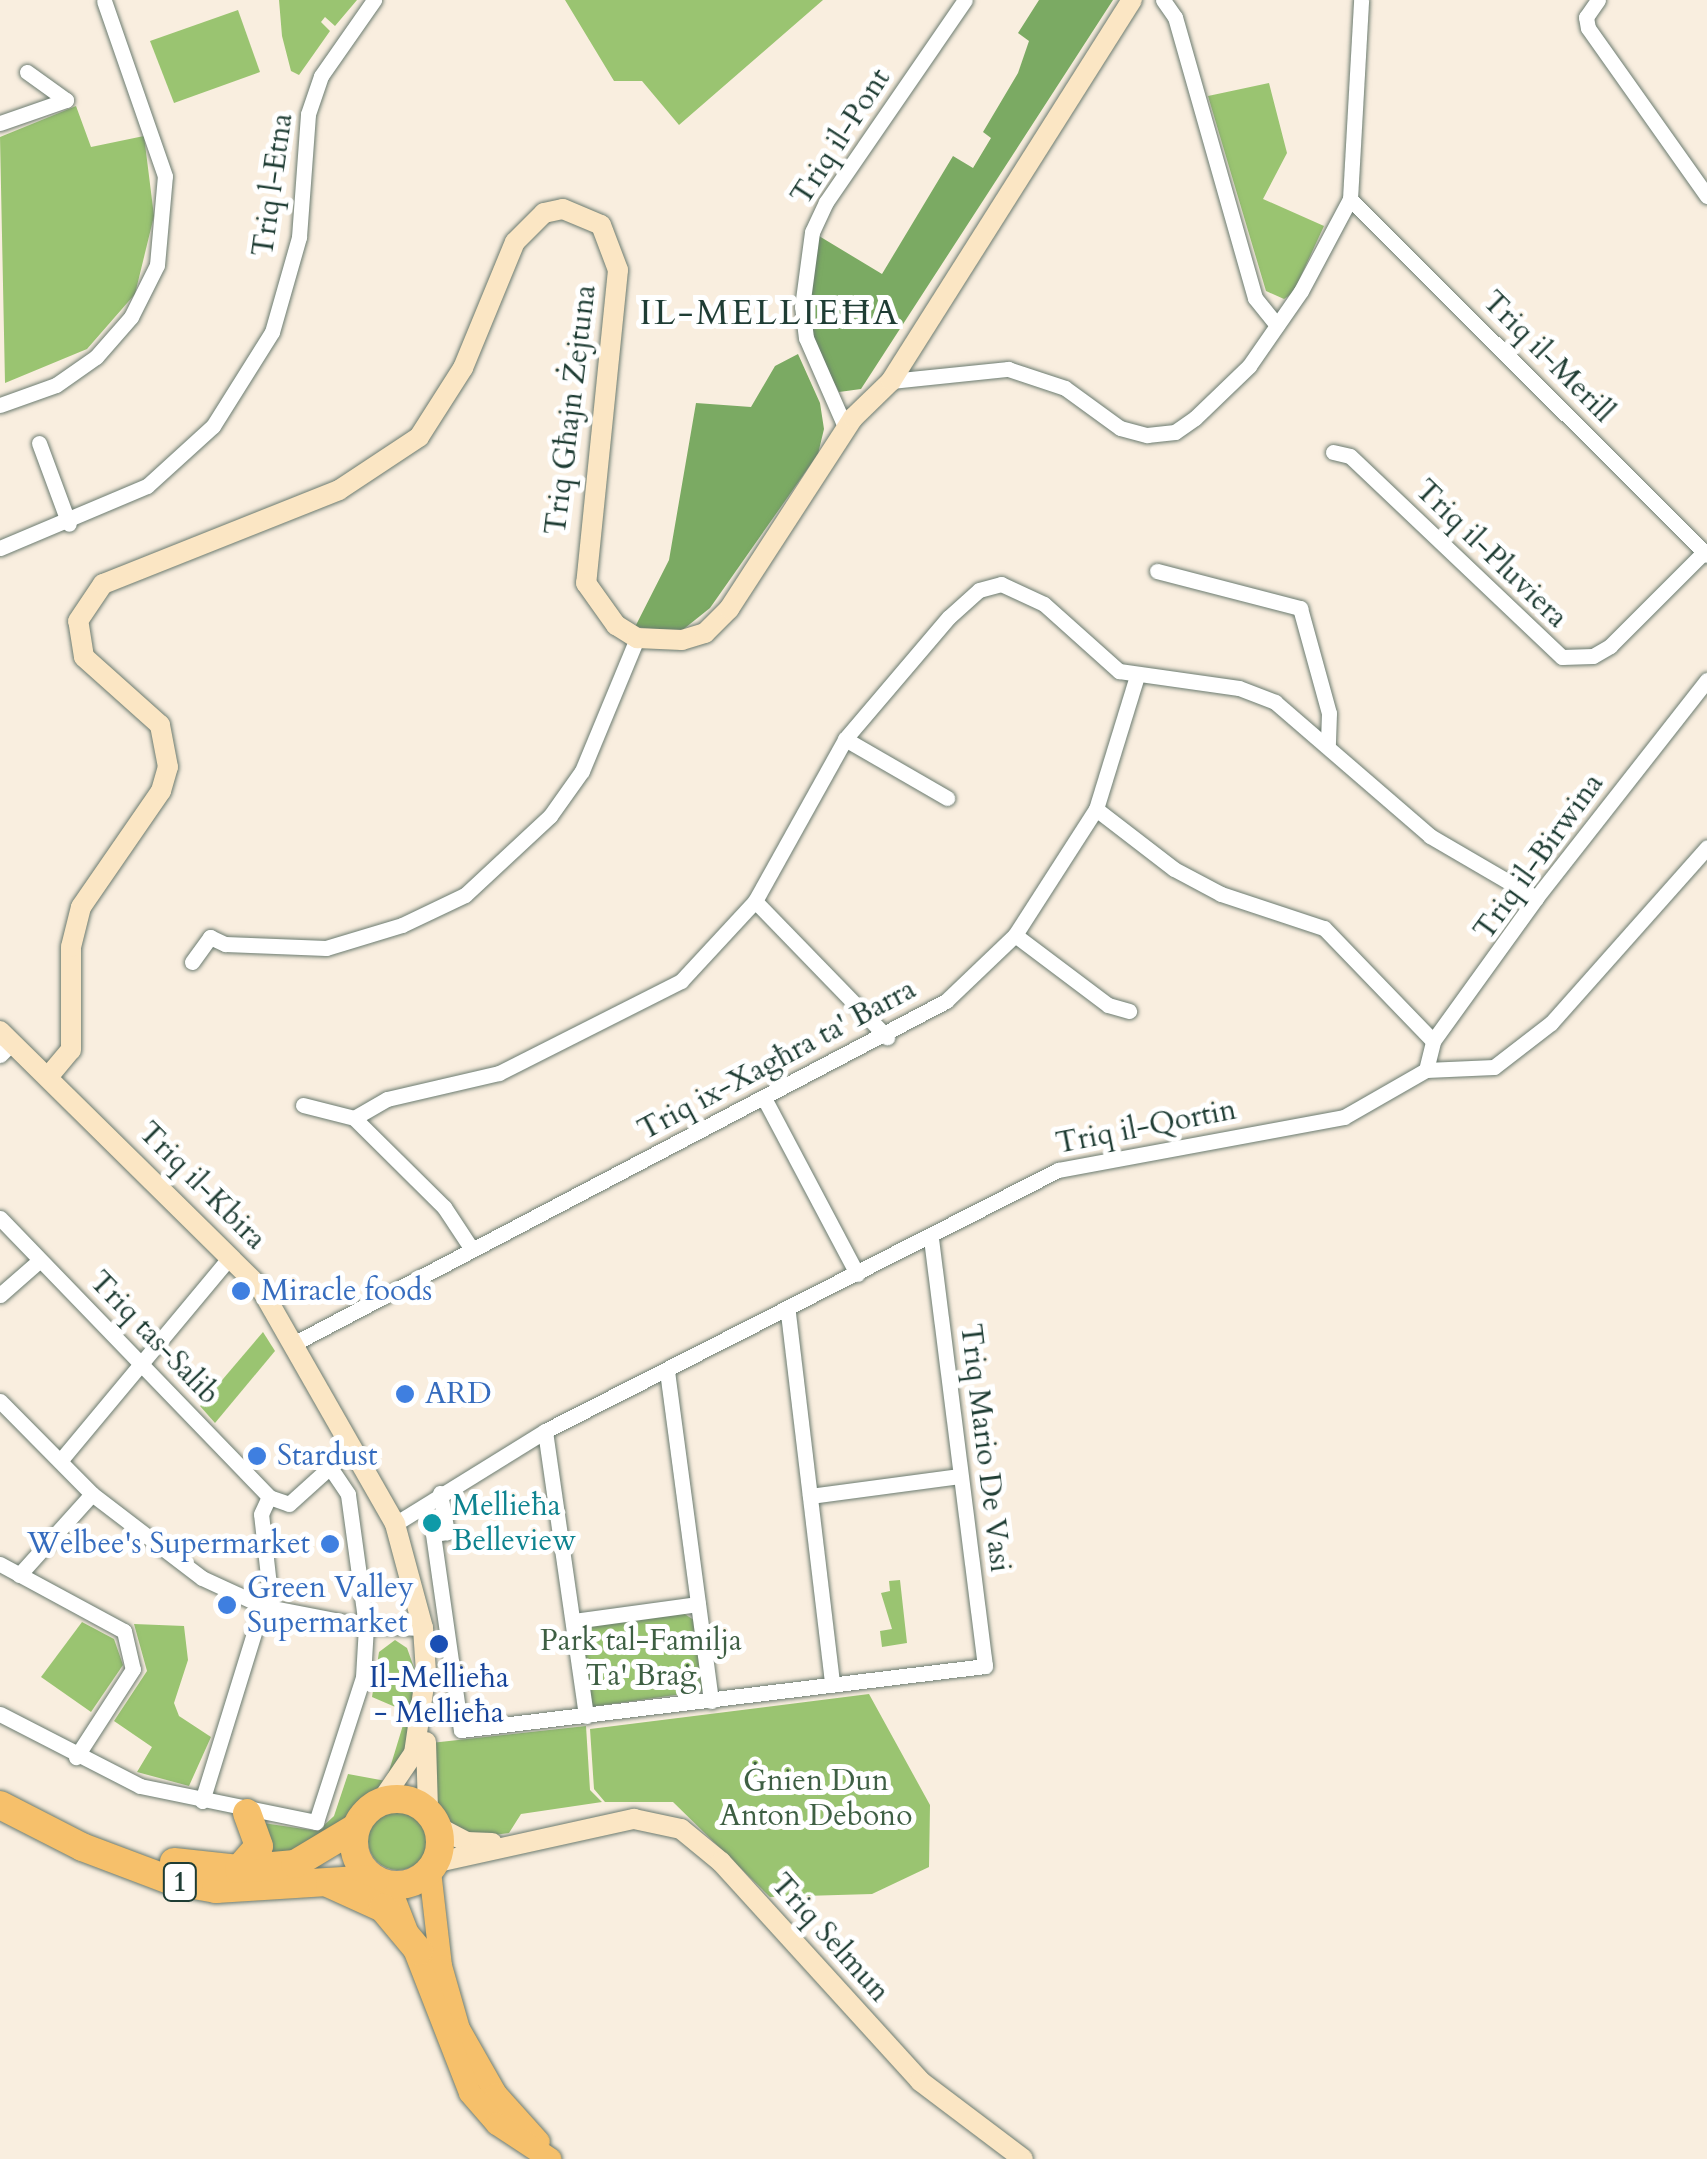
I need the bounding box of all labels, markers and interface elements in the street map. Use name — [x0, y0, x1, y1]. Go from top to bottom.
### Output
street label: Triq il-Pont — [784, 62, 898, 212]
street label: Triq l-Etna — [245, 111, 301, 259]
street label: Triq Għajn Żejtuna — [538, 283, 604, 537]
street label: Triq il-Merill — [1475, 284, 1621, 430]
district label: IL-MELLIEĦA — [640, 292, 900, 334]
street label: Triq il-Pluviera — [1407, 472, 1575, 636]
street label: Triq il-Birwina — [1466, 767, 1612, 947]
street label: Triq ix-Xagħra ta' Barra — [632, 971, 922, 1149]
street label: Triq il-Qortin — [1053, 1092, 1239, 1162]
street label: Triq il-Kbira — [131, 1115, 273, 1257]
street label: Triq tas-Salib — [81, 1264, 227, 1412]
place label: Miracle foods — [261, 1273, 432, 1309]
marker: Miracle foods — [230, 1280, 252, 1302]
street label: Triq Mario De Vasi — [952, 1322, 1018, 1574]
place label: ARD — [425, 1376, 492, 1412]
marker: ARD — [394, 1383, 416, 1405]
place label: Stardust — [277, 1438, 377, 1474]
marker: Stardust — [246, 1445, 268, 1467]
place label: Mellieħa Belleview — [452, 1488, 576, 1558]
marker: Mellieħa Belleview — [421, 1512, 443, 1534]
place label: Welbee's Supermarket — [27, 1526, 310, 1562]
marker: Welbee's Supermarket — [319, 1533, 341, 1555]
place label: Green Valley Supermarket — [247, 1570, 414, 1640]
marker: Green Valley Supermarket — [216, 1594, 238, 1616]
park label: Park tal-Familja Ta' Braġ — [540, 1623, 742, 1694]
marker: Il-Mellieħa - Mellieħa — [428, 1633, 450, 1655]
place label: Il-Mellieħa - Mellieħa — [369, 1660, 509, 1730]
park label: Ġnien Dun Anton Debono — [720, 1763, 912, 1834]
road number: 1 — [162, 1859, 198, 1905]
street label: Triq Selmun — [763, 1866, 897, 2010]

